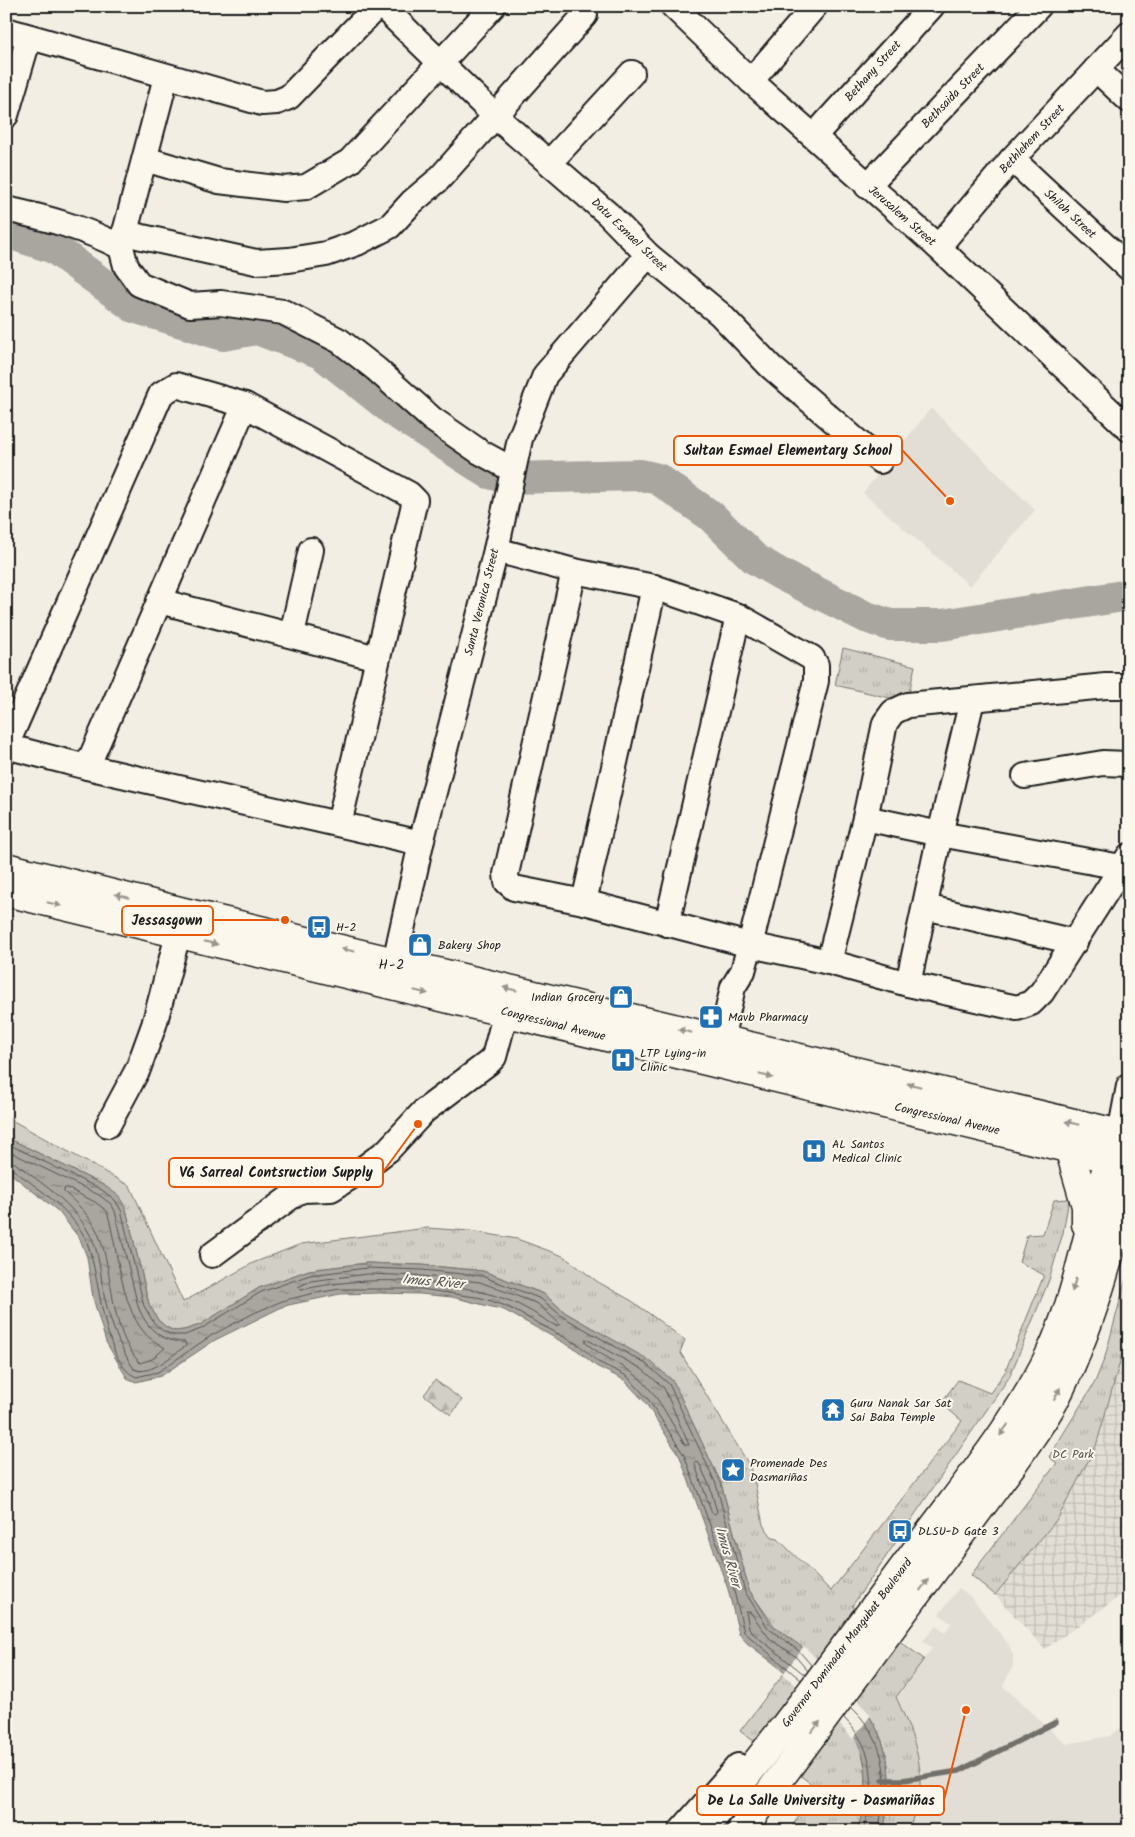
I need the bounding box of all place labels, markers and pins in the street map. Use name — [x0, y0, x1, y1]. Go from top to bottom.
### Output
callout: Sultan Esmael Elementary School — [674, 436, 902, 465]
callout: Jessasgown — [122, 906, 213, 935]
bus stop icon: H-2 — [306, 914, 332, 940]
place label: H-2 — [336, 918, 357, 937]
shop icon: Bakery Shop — [407, 932, 433, 958]
place label: Bakery Shop — [438, 936, 501, 955]
shop icon: Indian Grocery — [608, 984, 634, 1010]
place label: Indian Grocery — [531, 988, 604, 1007]
pharmacy icon: Mavb Pharmacy — [698, 1004, 724, 1030]
place label: Mavb Pharmacy — [728, 1008, 808, 1027]
place label: LTP Lying-in Clinic — [640, 1044, 706, 1077]
hospital icon: LTP Lying-in Clinic — [610, 1047, 636, 1073]
place label: AL Santos Medical Clinic — [832, 1135, 902, 1168]
hospital icon: AL Santos Medical Clinic — [801, 1138, 827, 1164]
callout: VG Sarreal Contsruction Supply — [169, 1158, 383, 1187]
place label: Guru Nanak Sar Sat Sai Baba Temple — [850, 1394, 952, 1427]
temple icon: Guru Nanak Sar Sat Sai Baba Temple — [820, 1397, 846, 1423]
place label: Promenade Des Dasmariñas — [750, 1454, 827, 1487]
place icon: Promenade Des Dasmariñas — [720, 1457, 746, 1483]
bus stop icon: DLSU-D Gate 3 — [887, 1518, 913, 1544]
place label: DLSU-D Gate 3 — [918, 1522, 999, 1541]
callout: De La Salle University - Dasmariñas — [697, 1786, 944, 1815]

